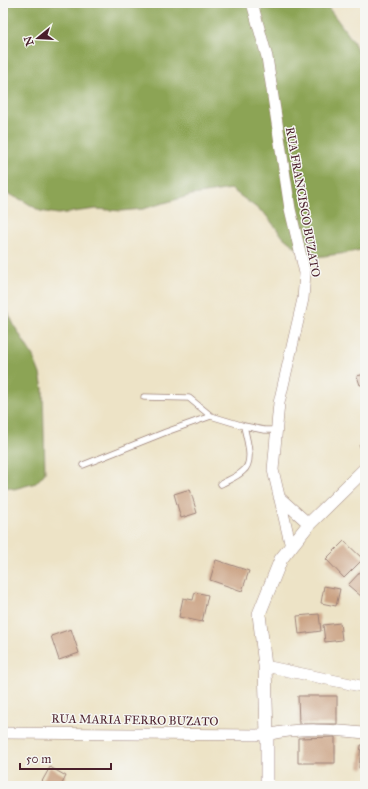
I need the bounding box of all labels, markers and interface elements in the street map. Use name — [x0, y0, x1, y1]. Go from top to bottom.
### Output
north arrow — [18, 18, 58, 58]
text: N — [21, 34, 37, 47]
street label: RUA FRANCISCO BUZATO — [283, 126, 323, 278]
street label: RUA MARIA FERRO BUZATO — [51, 712, 219, 728]
scale bar — [20, 745, 111, 771]
text: 50 m — [26, 752, 51, 766]

